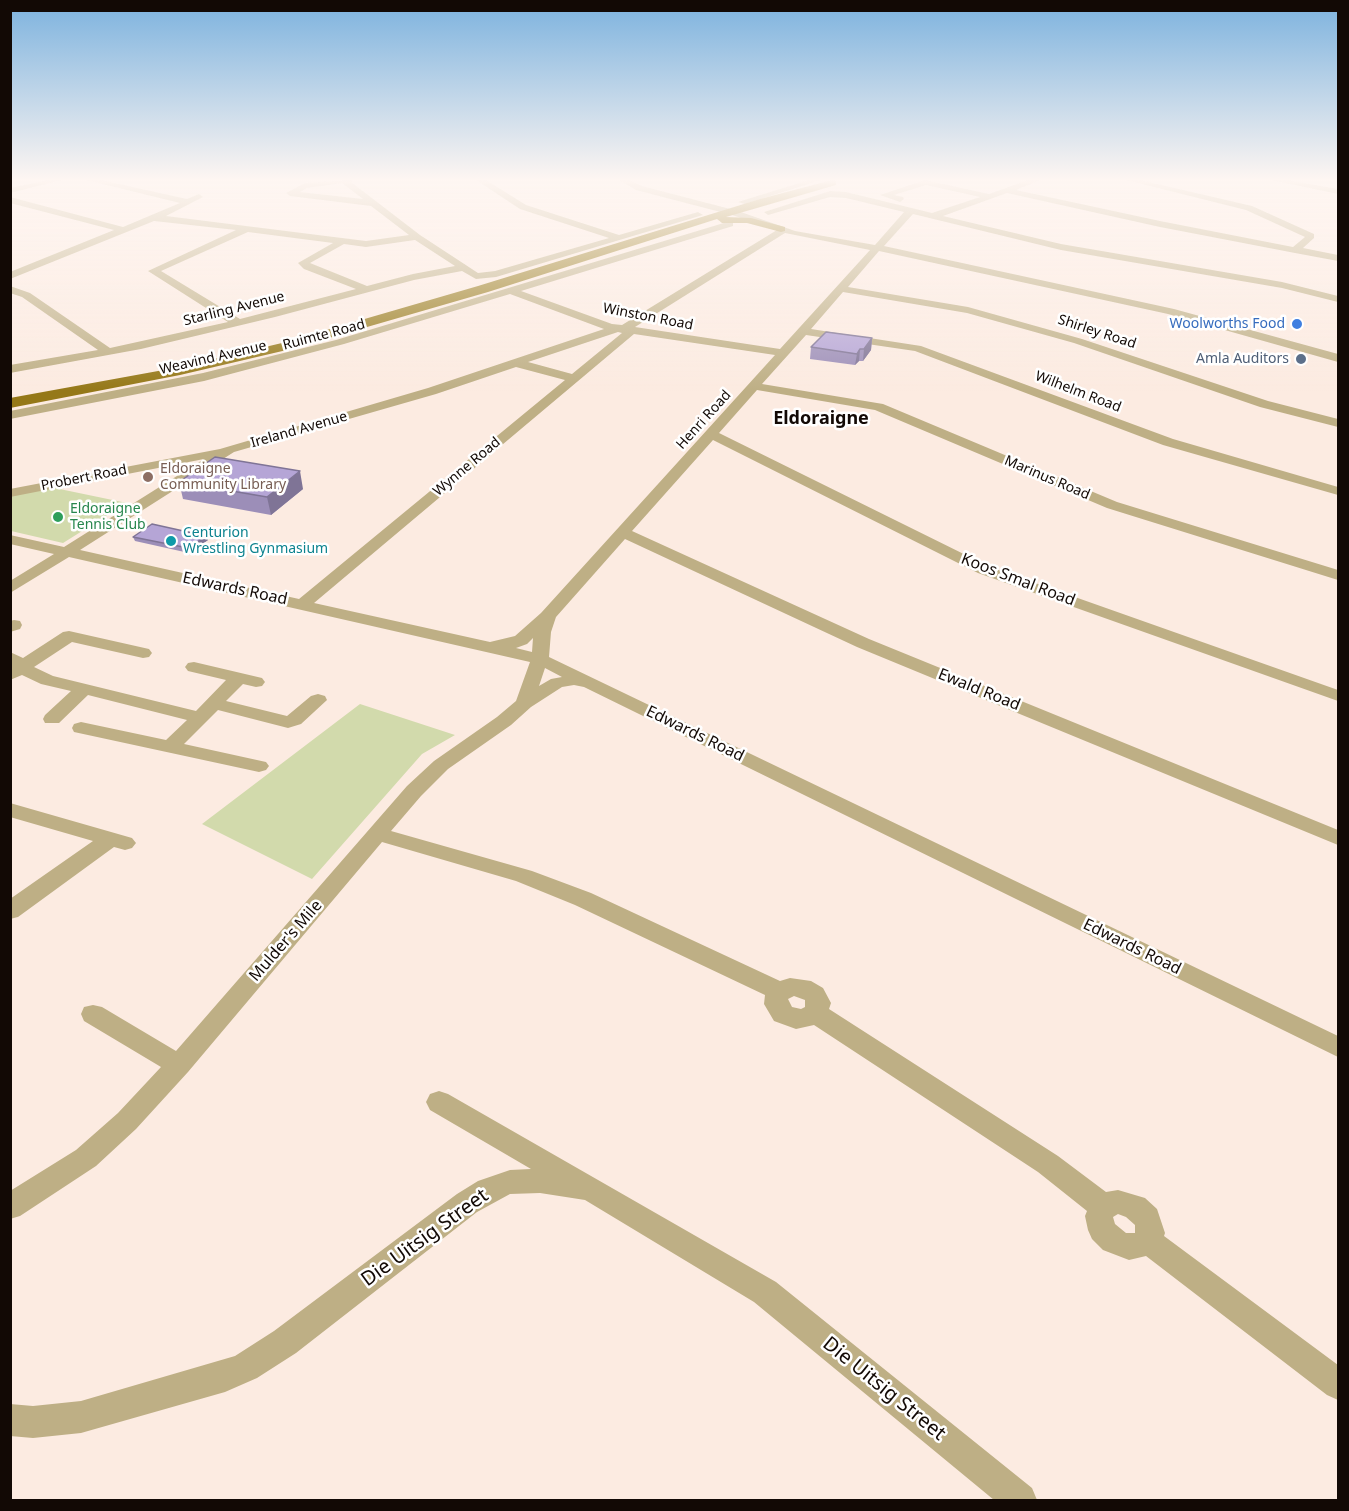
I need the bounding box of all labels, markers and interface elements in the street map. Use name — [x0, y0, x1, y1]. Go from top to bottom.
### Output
street label: Starling Avenue — [182, 288, 286, 330]
street label: Winston Road — [602, 300, 694, 334]
street label: Shirley Road — [1056, 311, 1138, 353]
street label: Ruimte Road — [281, 316, 367, 354]
place label: Woolworths Food — [1170, 316, 1285, 332]
marker: Woolworths Food — [1290, 317, 1304, 331]
street label: Weavind Avenue — [158, 338, 268, 378]
place label: Amla Auditors — [1196, 351, 1289, 367]
marker: Amla Auditors — [1294, 352, 1308, 366]
street label: Wilhelm Road — [1033, 368, 1123, 416]
street label: Henri Road — [673, 387, 735, 453]
street label: Ireland Avenue — [249, 408, 349, 452]
district label: Eldoraigne — [773, 408, 869, 430]
street label: Wynne Road — [430, 434, 504, 500]
street label: Marinus Road — [1002, 452, 1092, 504]
street label: Probert Road — [40, 461, 128, 495]
place label: Eldoraigne Community Library — [160, 461, 286, 494]
marker: Eldoraigne Community Library — [141, 470, 155, 484]
place label: Eldoraigne Tennis Club — [70, 501, 146, 534]
marker: Eldoraigne Tennis Club — [51, 510, 65, 524]
place label: Centurion Wrestling Gynmasium — [183, 525, 328, 558]
marker: Centurion Wrestling Gynmasium — [164, 534, 178, 548]
street label: Koos Smal Road — [958, 549, 1078, 611]
street label: Edwards Road — [181, 569, 289, 609]
street label: Ewald Road — [935, 665, 1023, 715]
street label: Edwards Road — [643, 702, 747, 766]
street label: Mulder's Mile — [246, 896, 326, 986]
street label: Edwards Road — [1080, 915, 1184, 979]
street label: Die Uitsig Street — [357, 1184, 493, 1292]
street label: Die Uitsig Street — [818, 1332, 950, 1446]

